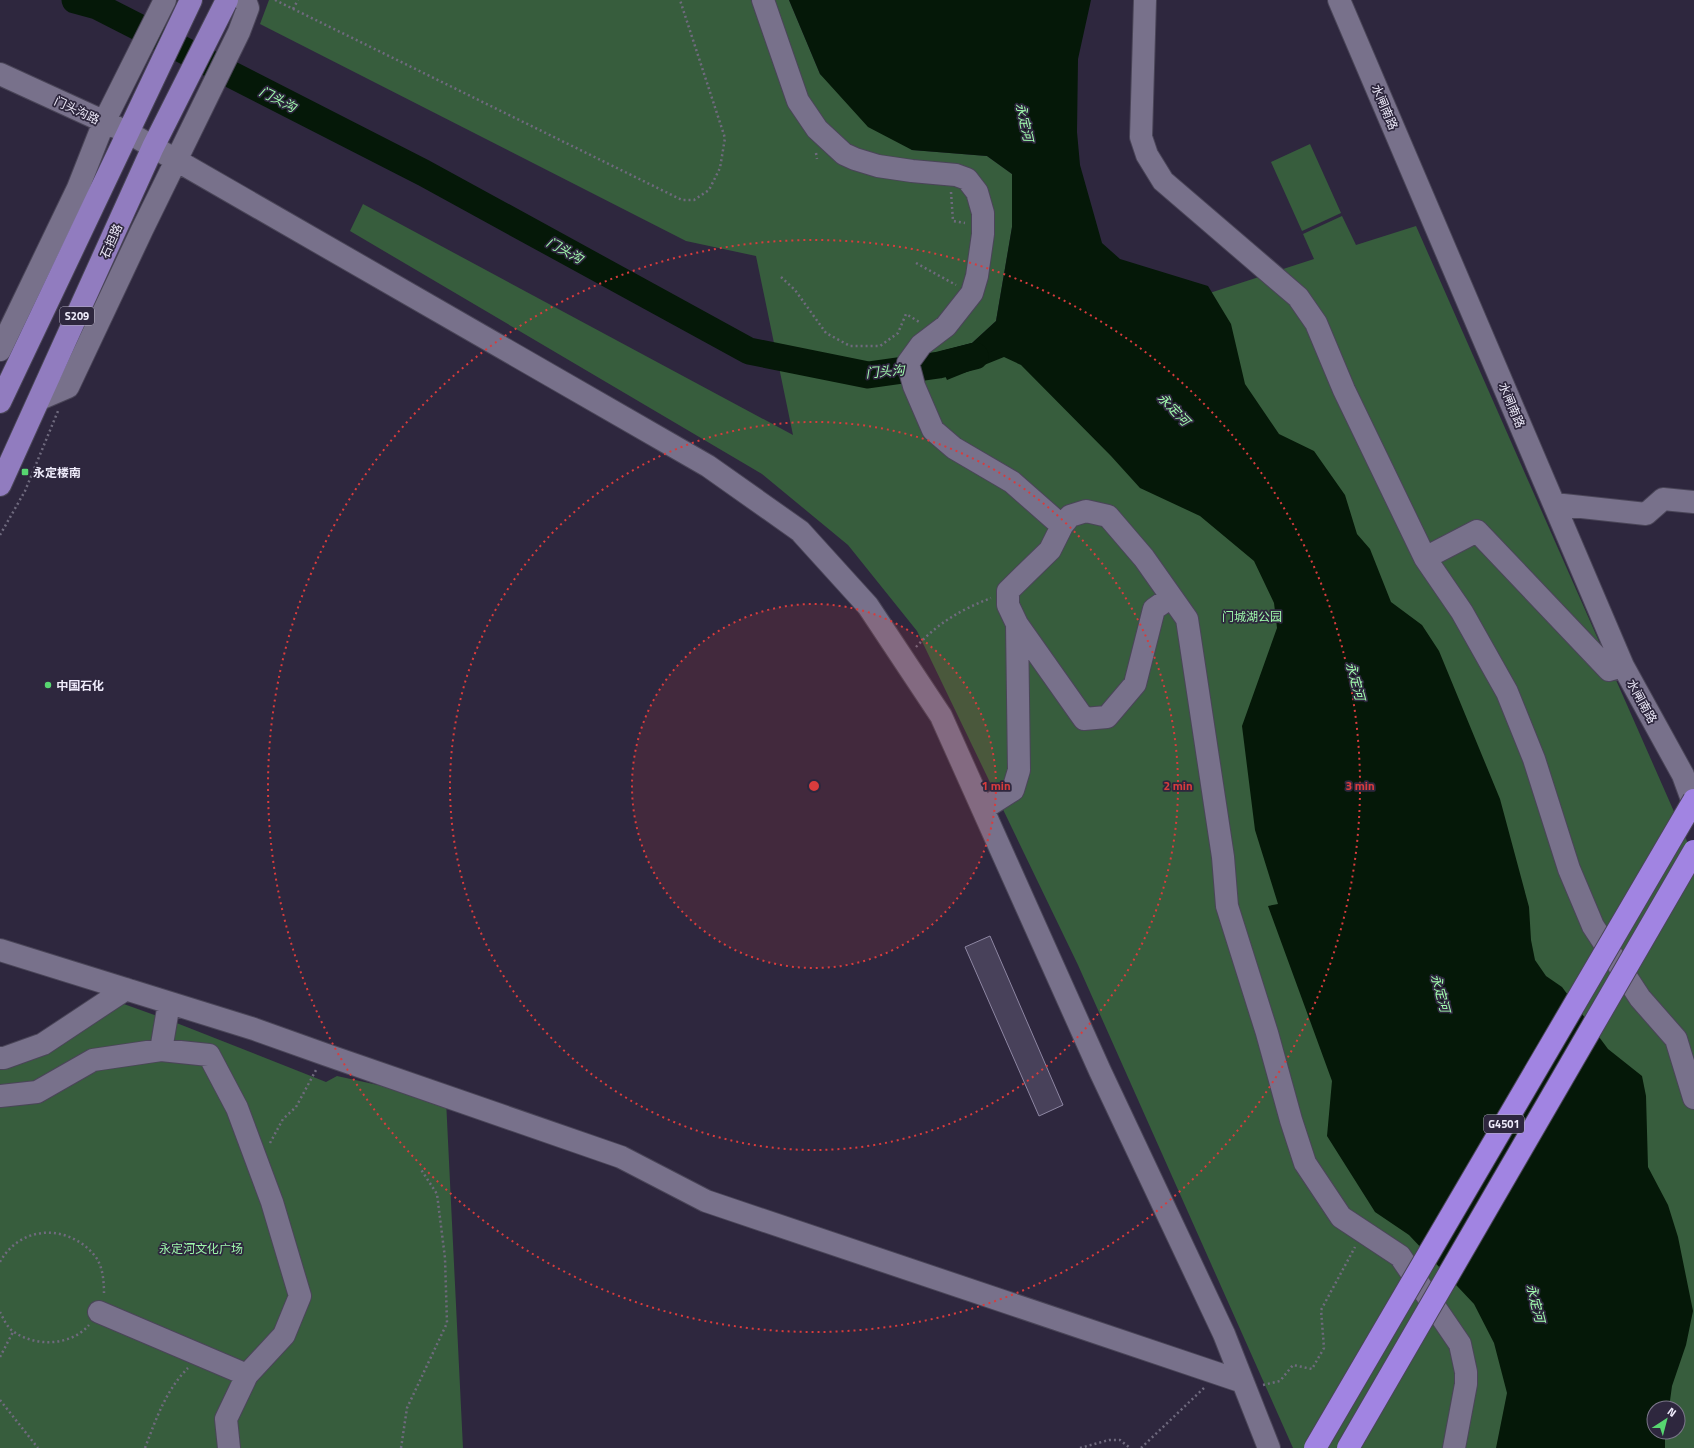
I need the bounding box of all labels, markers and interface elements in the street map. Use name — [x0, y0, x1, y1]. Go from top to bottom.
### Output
water label: 门头沟 — [256, 81, 302, 118]
street label: 水闸南路 — [1367, 81, 1403, 133]
street label: 门头沟路 — [51, 91, 103, 129]
water label: 永定河 — [1011, 101, 1039, 146]
street label: 石担路 — [95, 221, 127, 261]
water label: 门头沟 — [543, 232, 589, 269]
road number: S209 — [60, 307, 94, 325]
water label: 门头沟 — [865, 359, 907, 383]
street label: 水闸南路 — [1494, 379, 1530, 431]
water label: 永定河 — [1153, 388, 1197, 432]
place label: 永定楼南 — [33, 463, 81, 482]
marker: 永定楼南 — [20, 467, 30, 477]
park label: 门城湖公园 — [1222, 607, 1282, 626]
water label: 永定河 — [1341, 660, 1371, 705]
street label: 水闸南路 — [1622, 675, 1662, 727]
place label: 中国石化 — [56, 676, 104, 695]
marker: 中国石化 — [43, 680, 53, 690]
text: 1 min — [981, 776, 1011, 795]
text: 2 min — [1163, 776, 1193, 795]
text: 3 min — [1345, 776, 1375, 795]
centre of rings — [807, 779, 821, 793]
water label: 永定河 — [1426, 972, 1456, 1017]
road number: G4501 — [1484, 1115, 1524, 1133]
park label: 永定河文化广场 — [159, 1239, 243, 1258]
water label: 永定河 — [1522, 1282, 1551, 1327]
north arrow — [1646, 1400, 1686, 1440]
text: N — [1664, 1403, 1680, 1421]

